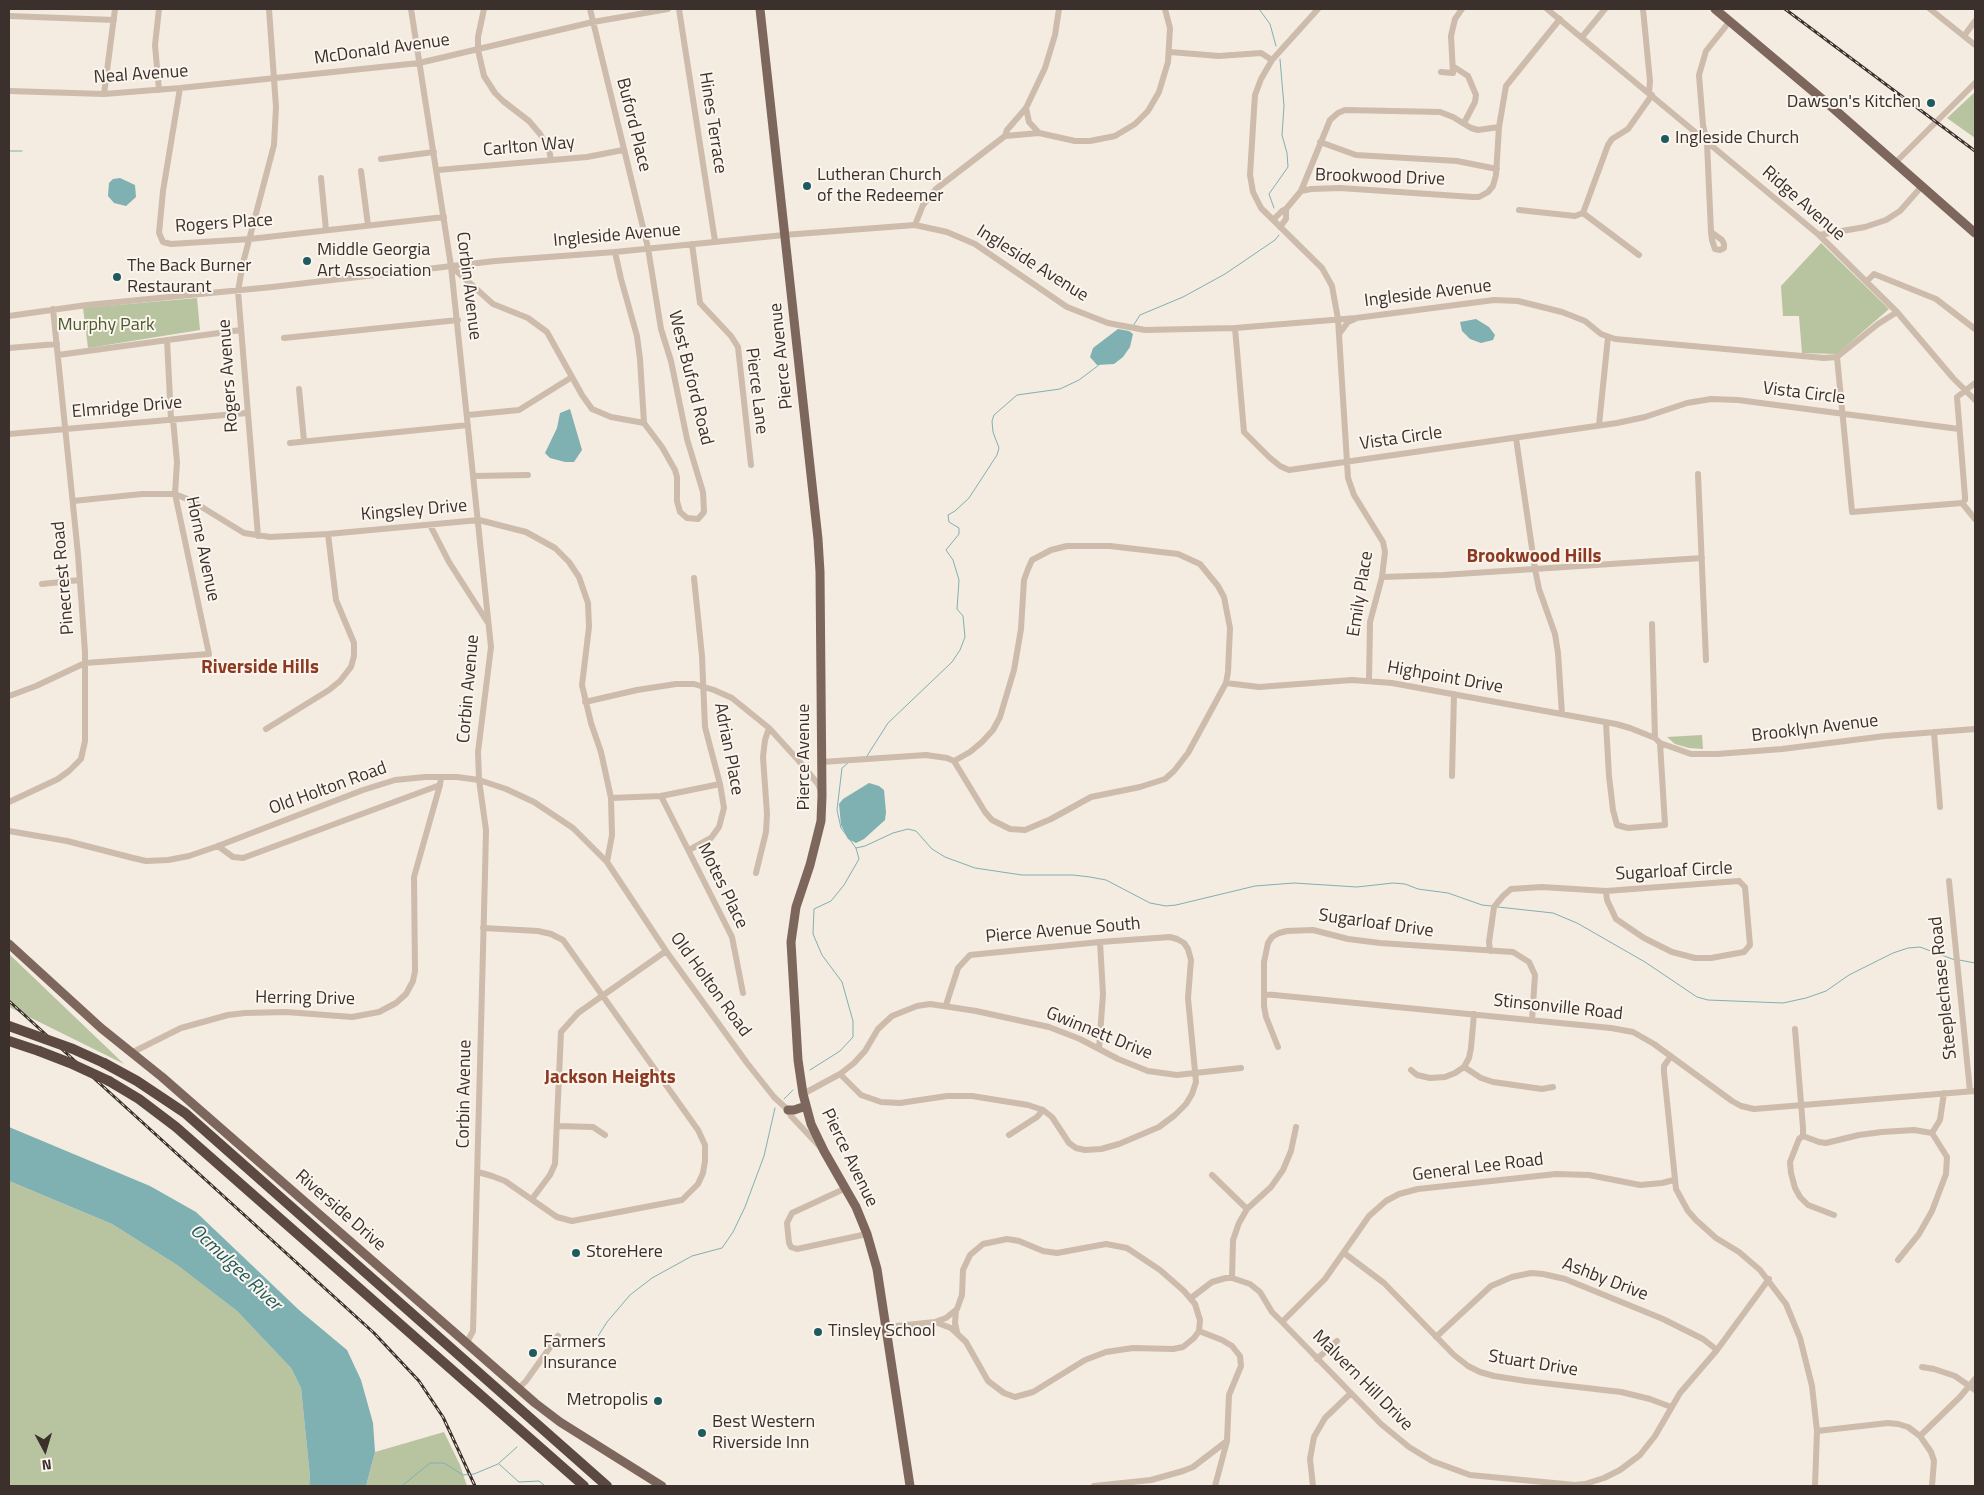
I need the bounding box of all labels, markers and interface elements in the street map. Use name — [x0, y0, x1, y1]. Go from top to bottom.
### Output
street label: McDonald Avenue — [313, 30, 451, 70]
street label: Neal Avenue — [93, 61, 189, 89]
street label: Hines Terrace — [693, 71, 731, 175]
street label: Buford Place — [611, 76, 655, 174]
place label: Dawson's Kitchen — [1787, 92, 1921, 114]
marker: Dawson's Kitchen — [1925, 97, 1937, 109]
place label: Ingleside Church — [1675, 128, 1799, 150]
street label: Carlton Way — [482, 132, 576, 162]
marker: Ingleside Church — [1659, 133, 1671, 145]
street label: Ridge Avenue — [1757, 162, 1849, 246]
place label: Lutheran Church of the Redeemer — [817, 165, 944, 208]
street label: Brookwood Drive — [1315, 165, 1445, 191]
marker: Lutheran Church of the Redeemer — [801, 180, 813, 192]
street label: Rogers Place — [174, 210, 274, 238]
street label: Ingleside Avenue — [552, 220, 682, 252]
street label: Ingleside Avenue — [972, 221, 1092, 307]
street label: Corbin Avenue — [451, 231, 485, 341]
place label: Middle Georgia Art Association — [317, 240, 431, 282]
marker: Middle Georgia Art Association — [301, 255, 313, 267]
place label: The Back Burner Restaurant — [127, 256, 252, 298]
marker: The Back Burner Restaurant — [111, 271, 123, 283]
street label: Ingleside Avenue — [1363, 275, 1493, 313]
street label: Pierce Avenue — [766, 302, 798, 410]
street label: West Buford Road — [663, 309, 717, 447]
park label: Murphy Park — [57, 315, 155, 337]
street label: Rogers Avenue — [214, 319, 244, 433]
street label: Pierce Lane — [740, 347, 772, 435]
street label: Vista Circle — [1762, 378, 1846, 410]
street label: Elmridge Drive — [71, 392, 183, 424]
street label: Vista Circle — [1358, 423, 1444, 455]
street label: Horne Avenue — [180, 495, 224, 603]
street label: Kingsley Drive — [360, 496, 468, 526]
street label: Pinecrest Road — [48, 520, 80, 636]
district label: Brookwood Hills — [1466, 546, 1602, 568]
street label: Emily Place — [1344, 550, 1378, 638]
street label: Corbin Avenue — [454, 634, 484, 744]
district label: Riverside Hills — [201, 657, 319, 679]
street label: Highpoint Drive — [1385, 657, 1505, 699]
street label: Adrian Place — [708, 701, 748, 797]
street label: Pierce Avenue — [794, 704, 816, 810]
street label: Brooklyn Avenue — [1750, 711, 1880, 747]
street label: Old Holton Road — [266, 758, 390, 820]
street label: Motes Place — [692, 840, 752, 932]
street label: Sugarloaf Circle — [1615, 858, 1733, 886]
street label: Sugarloaf Drive — [1317, 905, 1435, 943]
street label: Pierce Avenue South — [985, 913, 1141, 949]
street label: Steeplechase Road — [1926, 915, 1962, 1061]
street label: Old Holton Road — [665, 929, 755, 1041]
street label: Herring Drive — [255, 987, 355, 1011]
street label: Stinsonville Road — [1492, 990, 1624, 1026]
street label: Gwinnett Drive — [1043, 1003, 1155, 1065]
street label: Corbin Avenue — [453, 1039, 477, 1149]
district label: Jackson Heights — [544, 1067, 676, 1089]
street label: Pierce Avenue — [816, 1105, 882, 1211]
street label: General Lee Road — [1411, 1149, 1545, 1187]
street label: Riverside Drive — [290, 1166, 390, 1256]
water label: Ocmulgee River — [185, 1220, 285, 1316]
place label: StoreHere — [586, 1242, 663, 1264]
marker: StoreHere — [570, 1247, 582, 1259]
street label: Ashby Drive — [1559, 1254, 1651, 1306]
place label: Tinsley School — [828, 1321, 936, 1343]
marker: Tinsley School — [812, 1326, 824, 1338]
street label: Malvern Hill Drive — [1307, 1326, 1417, 1436]
place label: Farmers Insurance — [543, 1332, 617, 1375]
street label: Stuart Drive — [1487, 1346, 1579, 1382]
marker: Farmers Insurance — [527, 1347, 539, 1359]
place label: Metropolis — [567, 1390, 648, 1412]
marker: Metropolis — [652, 1395, 664, 1407]
place label: Best Western Riverside Inn — [712, 1412, 815, 1455]
north arrow — [20, 1425, 70, 1475]
marker: Best Western Riverside Inn — [696, 1427, 708, 1439]
text: N — [41, 1454, 53, 1476]

